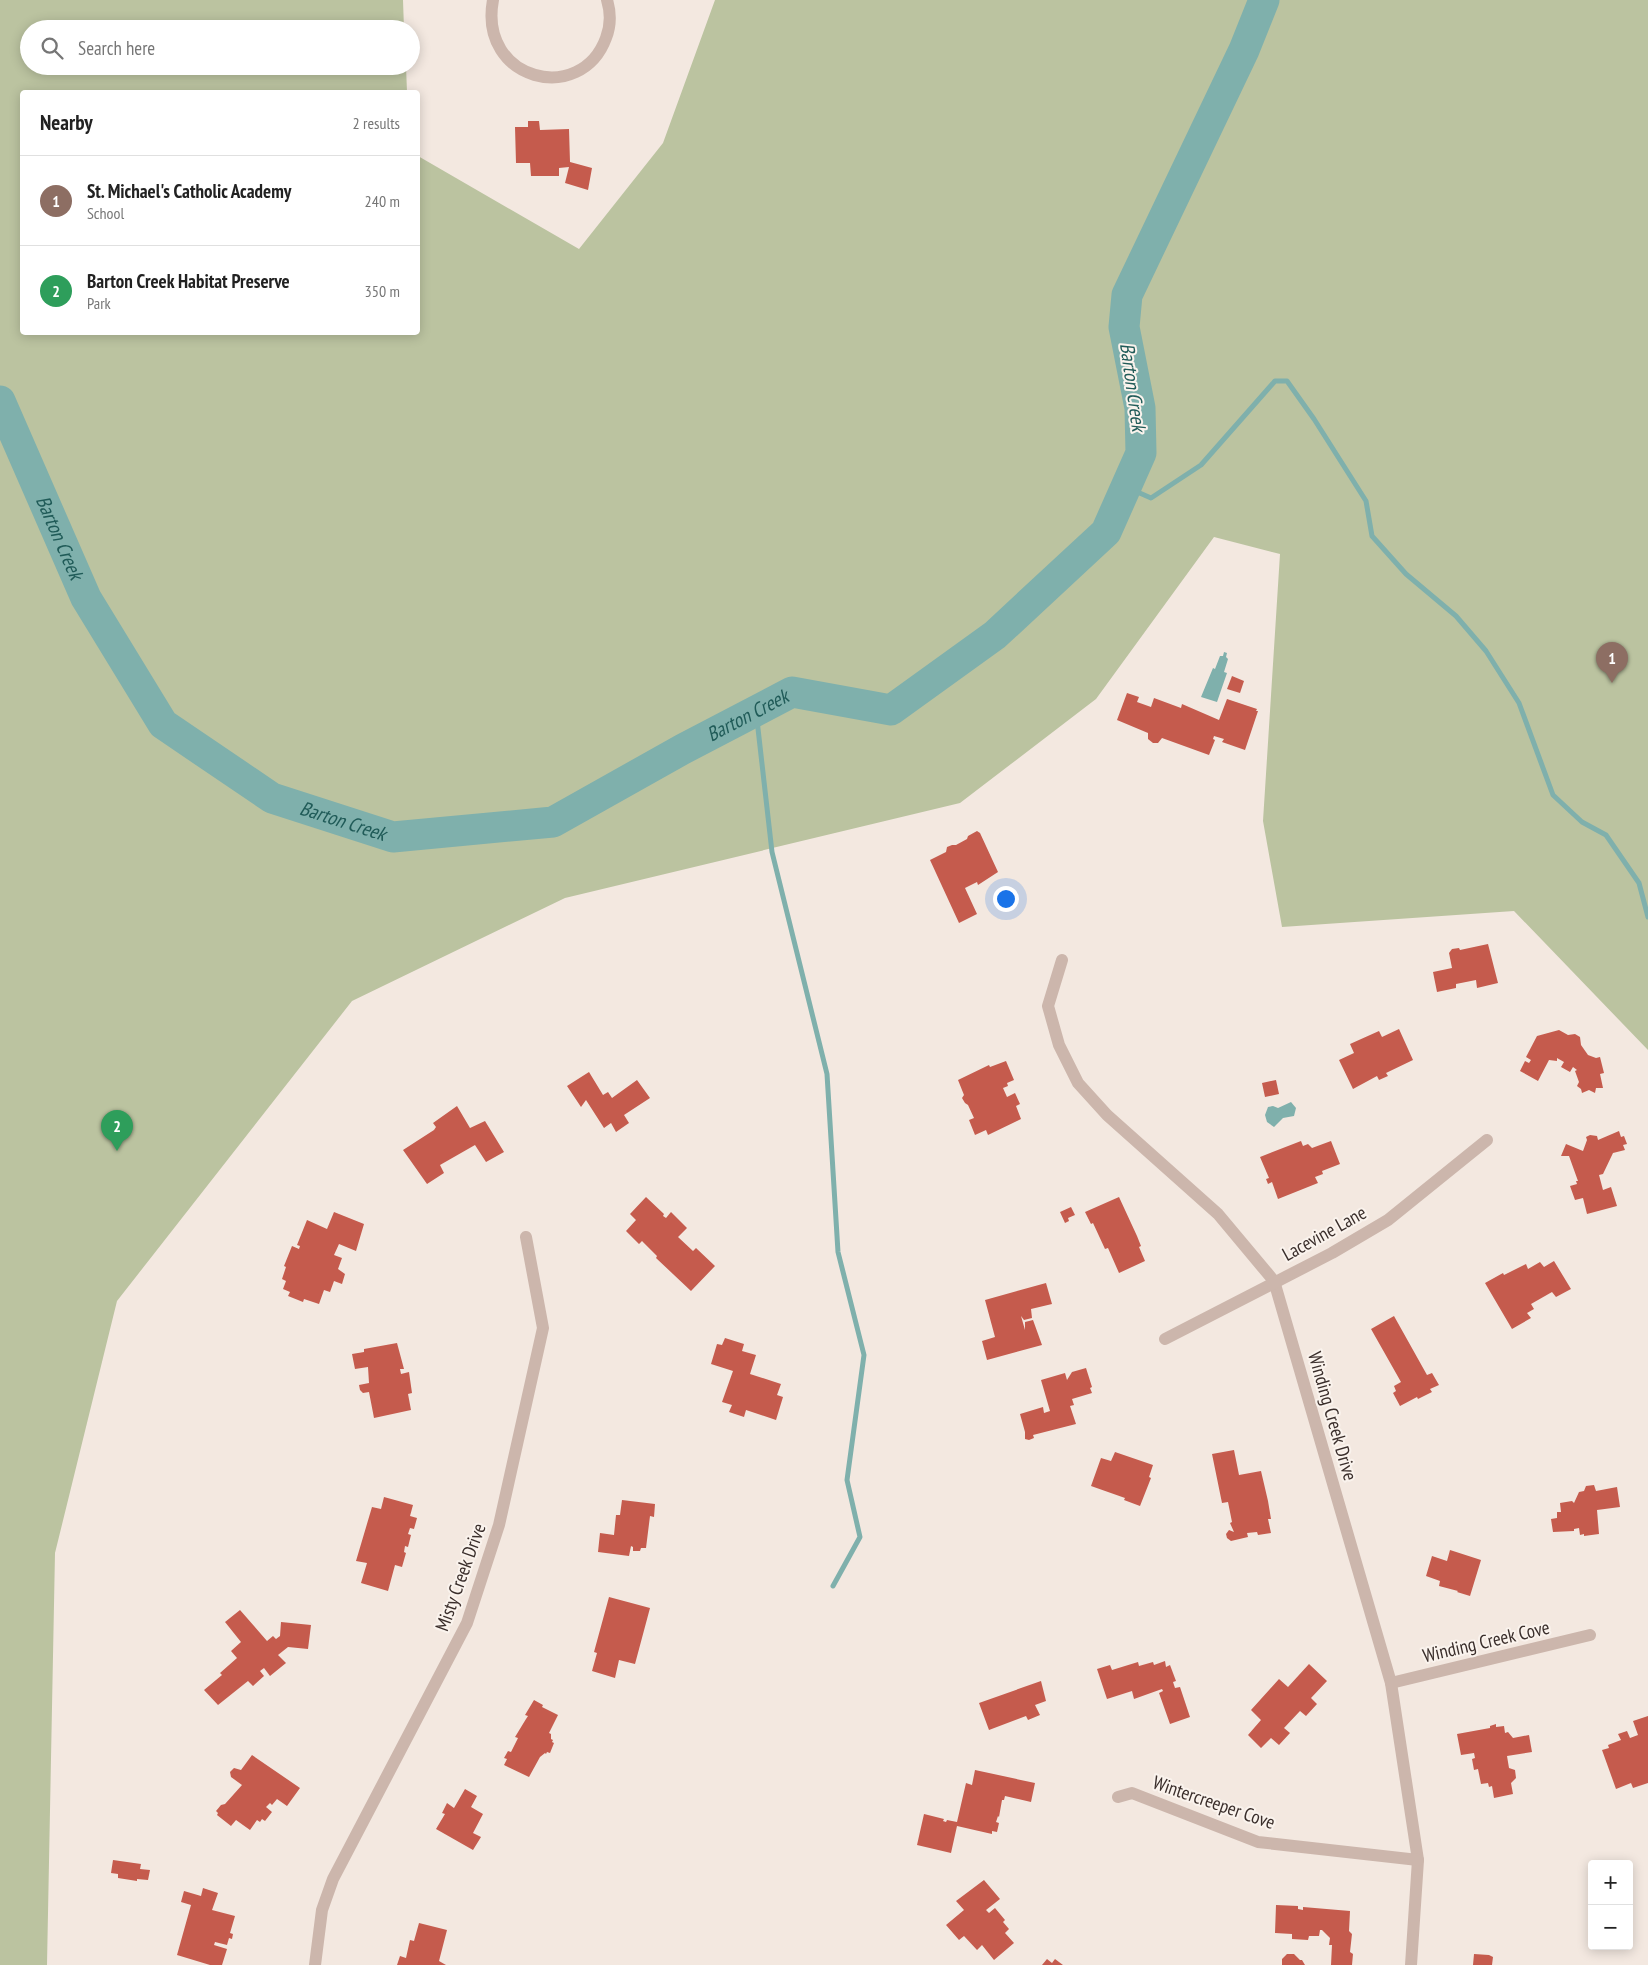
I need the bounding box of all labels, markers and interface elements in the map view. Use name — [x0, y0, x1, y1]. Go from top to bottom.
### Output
search box — [20, 20, 420, 75]
icon: search — [38, 34, 66, 62]
text: Search here — [78, 36, 155, 60]
text: Nearby — [40, 109, 93, 136]
text: 2 results — [353, 113, 400, 133]
text: St. Michael's Catholic Academy — [87, 179, 291, 203]
text: 1 — [52, 191, 60, 211]
text: 240 m — [365, 191, 400, 211]
text: School — [87, 203, 124, 223]
text: Barton Creek Habitat Preserve — [87, 269, 290, 293]
text: 2 — [52, 281, 60, 301]
text: 350 m — [365, 281, 400, 301]
text: Park — [87, 293, 111, 313]
water label: Barton Creek — [1114, 341, 1152, 435]
water label: Barton Creek — [30, 492, 90, 586]
pin: 1 — [1596, 642, 1628, 683]
water label: Barton Creek — [702, 682, 795, 747]
water label: Barton Creek — [297, 795, 391, 848]
your location — [993, 886, 1019, 912]
pin: 2 — [101, 1110, 133, 1151]
street label: Lacevine Lane — [1278, 1200, 1370, 1266]
street label: Winding Creek Drive — [1303, 1349, 1363, 1483]
street label: Misty Creek Drive — [429, 1520, 491, 1634]
street label: Winding Creek Cove — [1420, 1615, 1552, 1667]
street label: Wintercreeper Cove — [1150, 1770, 1278, 1834]
map controls — [1588, 1860, 1633, 1950]
button: + — [1588, 1860, 1633, 1905]
button: − — [1588, 1905, 1633, 1950]

